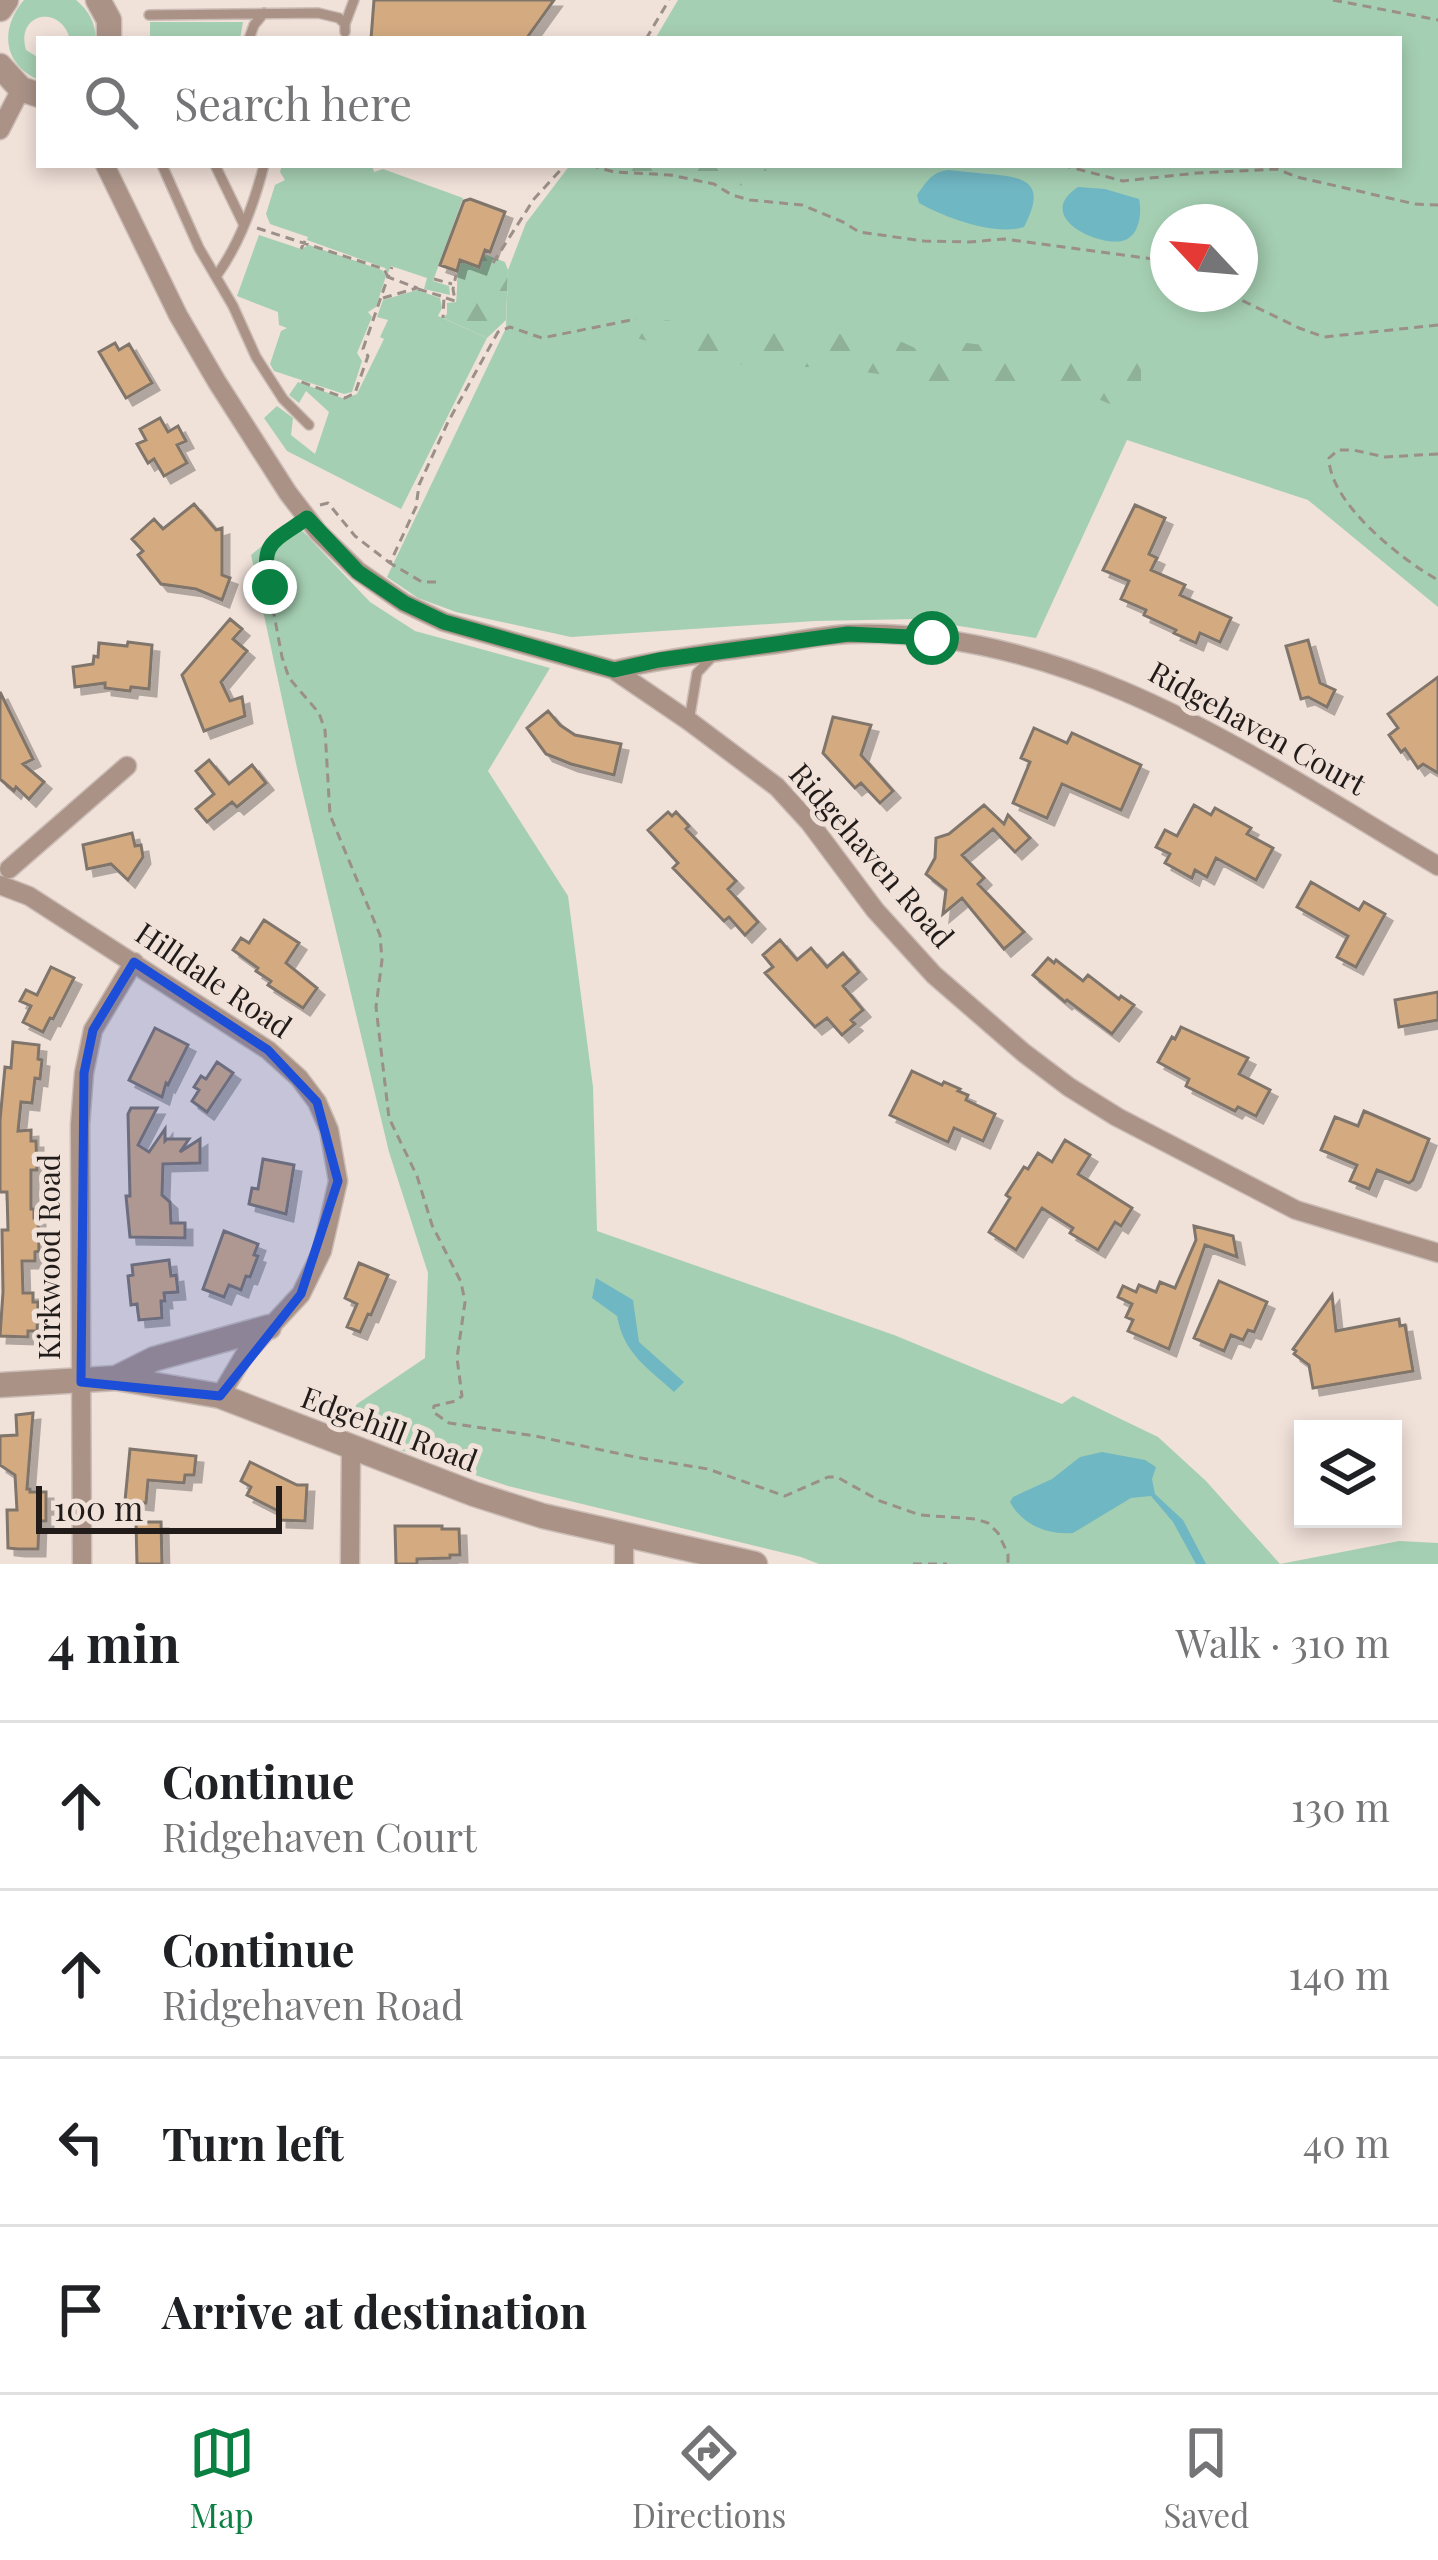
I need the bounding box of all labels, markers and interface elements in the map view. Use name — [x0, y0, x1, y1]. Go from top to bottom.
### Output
search box — [36, 36, 1402, 168]
icon: search — [78, 69, 144, 135]
text: Search here — [174, 72, 412, 132]
north arrow — [1150, 204, 1258, 312]
route end — [243, 560, 297, 614]
route start — [905, 611, 959, 665]
street label: Ridgehaven Court — [1142, 651, 1374, 804]
street label: Ridgehaven Road — [781, 754, 964, 955]
street label: Hilldale Road — [128, 912, 300, 1046]
street label: Kirkwood Road — [28, 1154, 68, 1360]
street label: Edgehill Road — [296, 1376, 484, 1480]
map controls — [1294, 1420, 1402, 1528]
button: layers — [1294, 1420, 1402, 1528]
scale bar — [36, 1480, 282, 1533]
text: 100 m — [54, 1485, 143, 1529]
text: 4 min — [48, 1608, 180, 1676]
text: Walk · 310 m — [1176, 1616, 1390, 1668]
text: Continue — [162, 1750, 354, 1810]
icon: ahead — [48, 1773, 114, 1839]
text: 130 m — [1291, 1780, 1390, 1832]
text: Ridgehaven Court — [162, 1810, 477, 1862]
text: Continue — [162, 1918, 354, 1978]
icon: ahead — [48, 1941, 114, 2007]
text: 140 m — [1289, 1948, 1390, 2000]
text: Ridgehaven Road — [162, 1978, 464, 2030]
icon: left — [48, 2109, 114, 2175]
text: Turn left — [162, 2112, 344, 2172]
text: 40 m — [1303, 2116, 1390, 2168]
icon: arrive — [48, 2277, 114, 2343]
text: Arrive at destination — [162, 2280, 587, 2340]
tab: Map — [189, 2420, 255, 2536]
tab: Directions — [632, 2420, 786, 2536]
tab: Saved — [1164, 2420, 1249, 2536]

